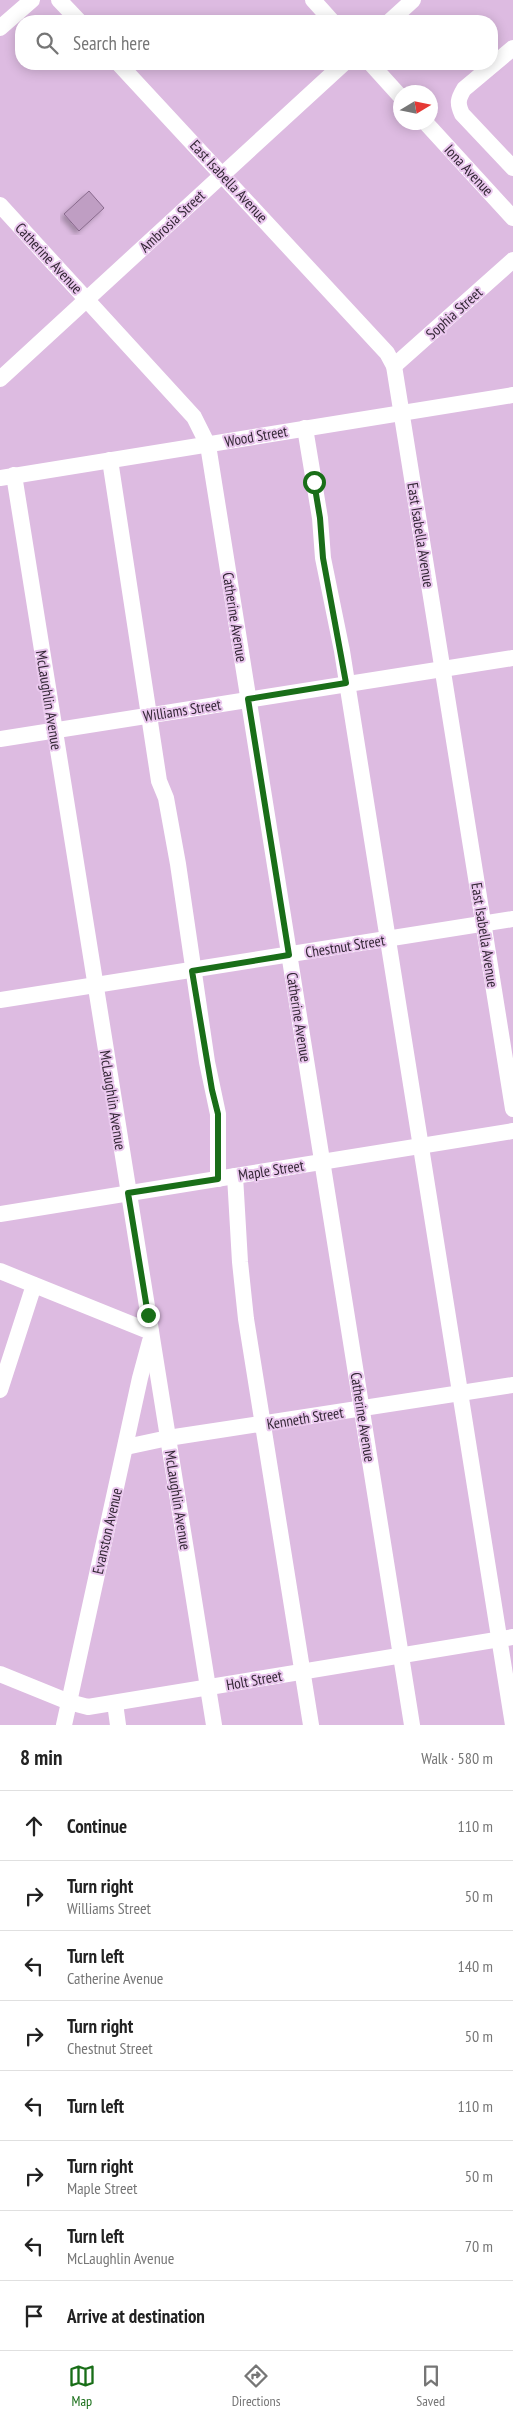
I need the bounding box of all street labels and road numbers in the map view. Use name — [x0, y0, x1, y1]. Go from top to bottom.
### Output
street label: East Isabella Avenue — [186, 136, 272, 226]
street label: Iona Avenue — [440, 140, 498, 200]
street label: Ambrosia Street — [135, 186, 209, 256]
street label: Catherine Avenue — [11, 218, 87, 298]
street label: Sophia Street — [422, 283, 486, 343]
street label: Wood Street — [223, 421, 289, 451]
street label: East Isabella Avenue — [403, 481, 439, 589]
street label: Catherine Avenue — [219, 571, 251, 663]
street label: McLaughlin Avenue — [32, 649, 66, 751]
street label: Williams Street — [142, 694, 222, 726]
street label: East Isabella Avenue — [467, 881, 503, 989]
street label: Chestnut Street — [304, 930, 386, 962]
street label: Catherine Avenue — [283, 971, 315, 1063]
street label: McLaughlin Avenue — [96, 1049, 130, 1151]
street label: Maple Street — [237, 1155, 305, 1185]
street label: Catherine Avenue — [347, 1371, 379, 1463]
street label: Kenneth Street — [265, 1403, 345, 1433]
street label: McLaughlin Avenue — [161, 1449, 195, 1551]
street label: Evanston Avenue — [88, 1486, 126, 1576]
street label: Holt Street — [225, 1666, 283, 1694]

